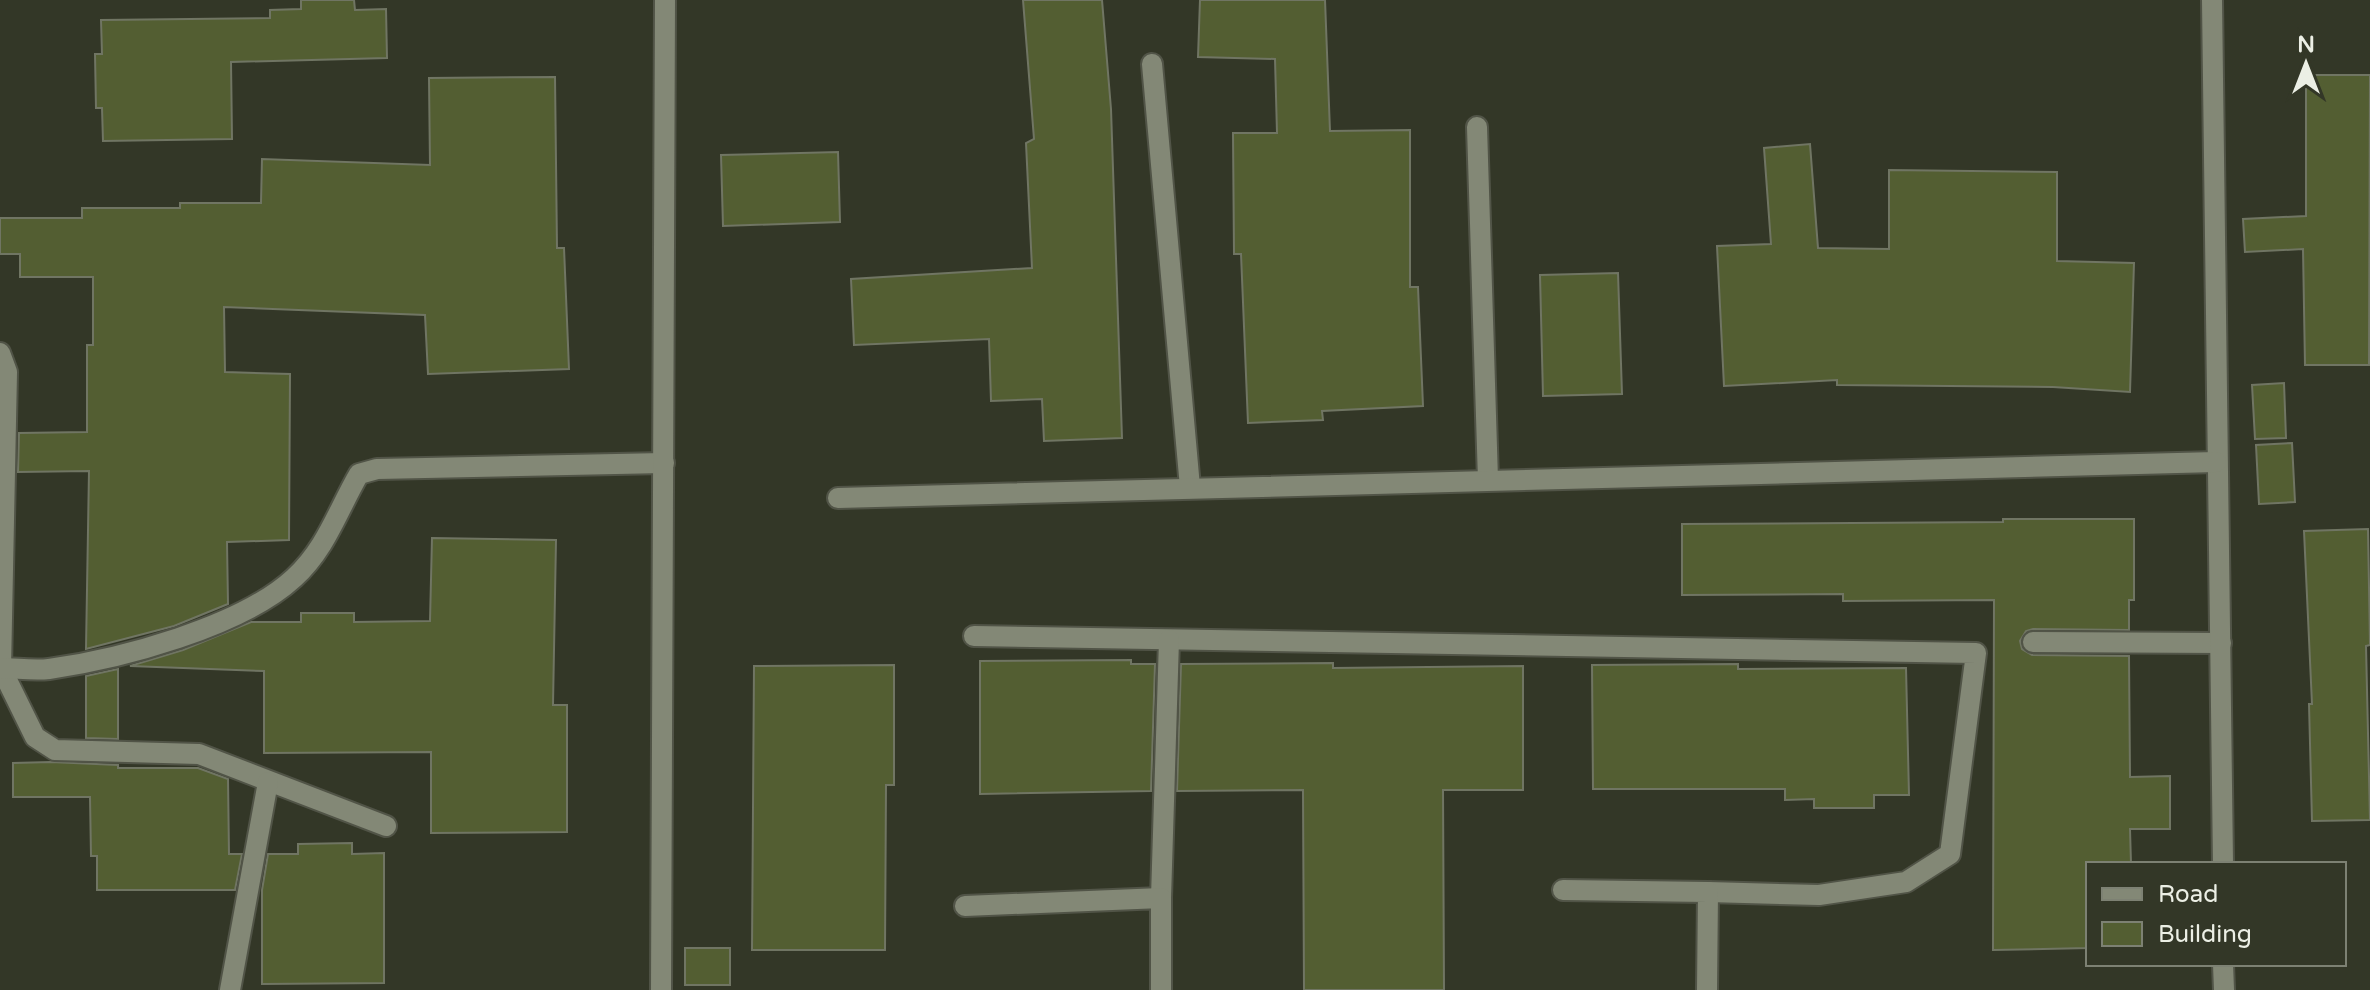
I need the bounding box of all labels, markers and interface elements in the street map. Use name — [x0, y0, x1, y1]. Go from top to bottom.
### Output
north arrow — [2266, 24, 2346, 104]
text: N — [2297, 32, 2315, 58]
legend — [2086, 862, 2346, 966]
text: Road — [2158, 880, 2218, 909]
text: Building — [2158, 920, 2252, 949]

